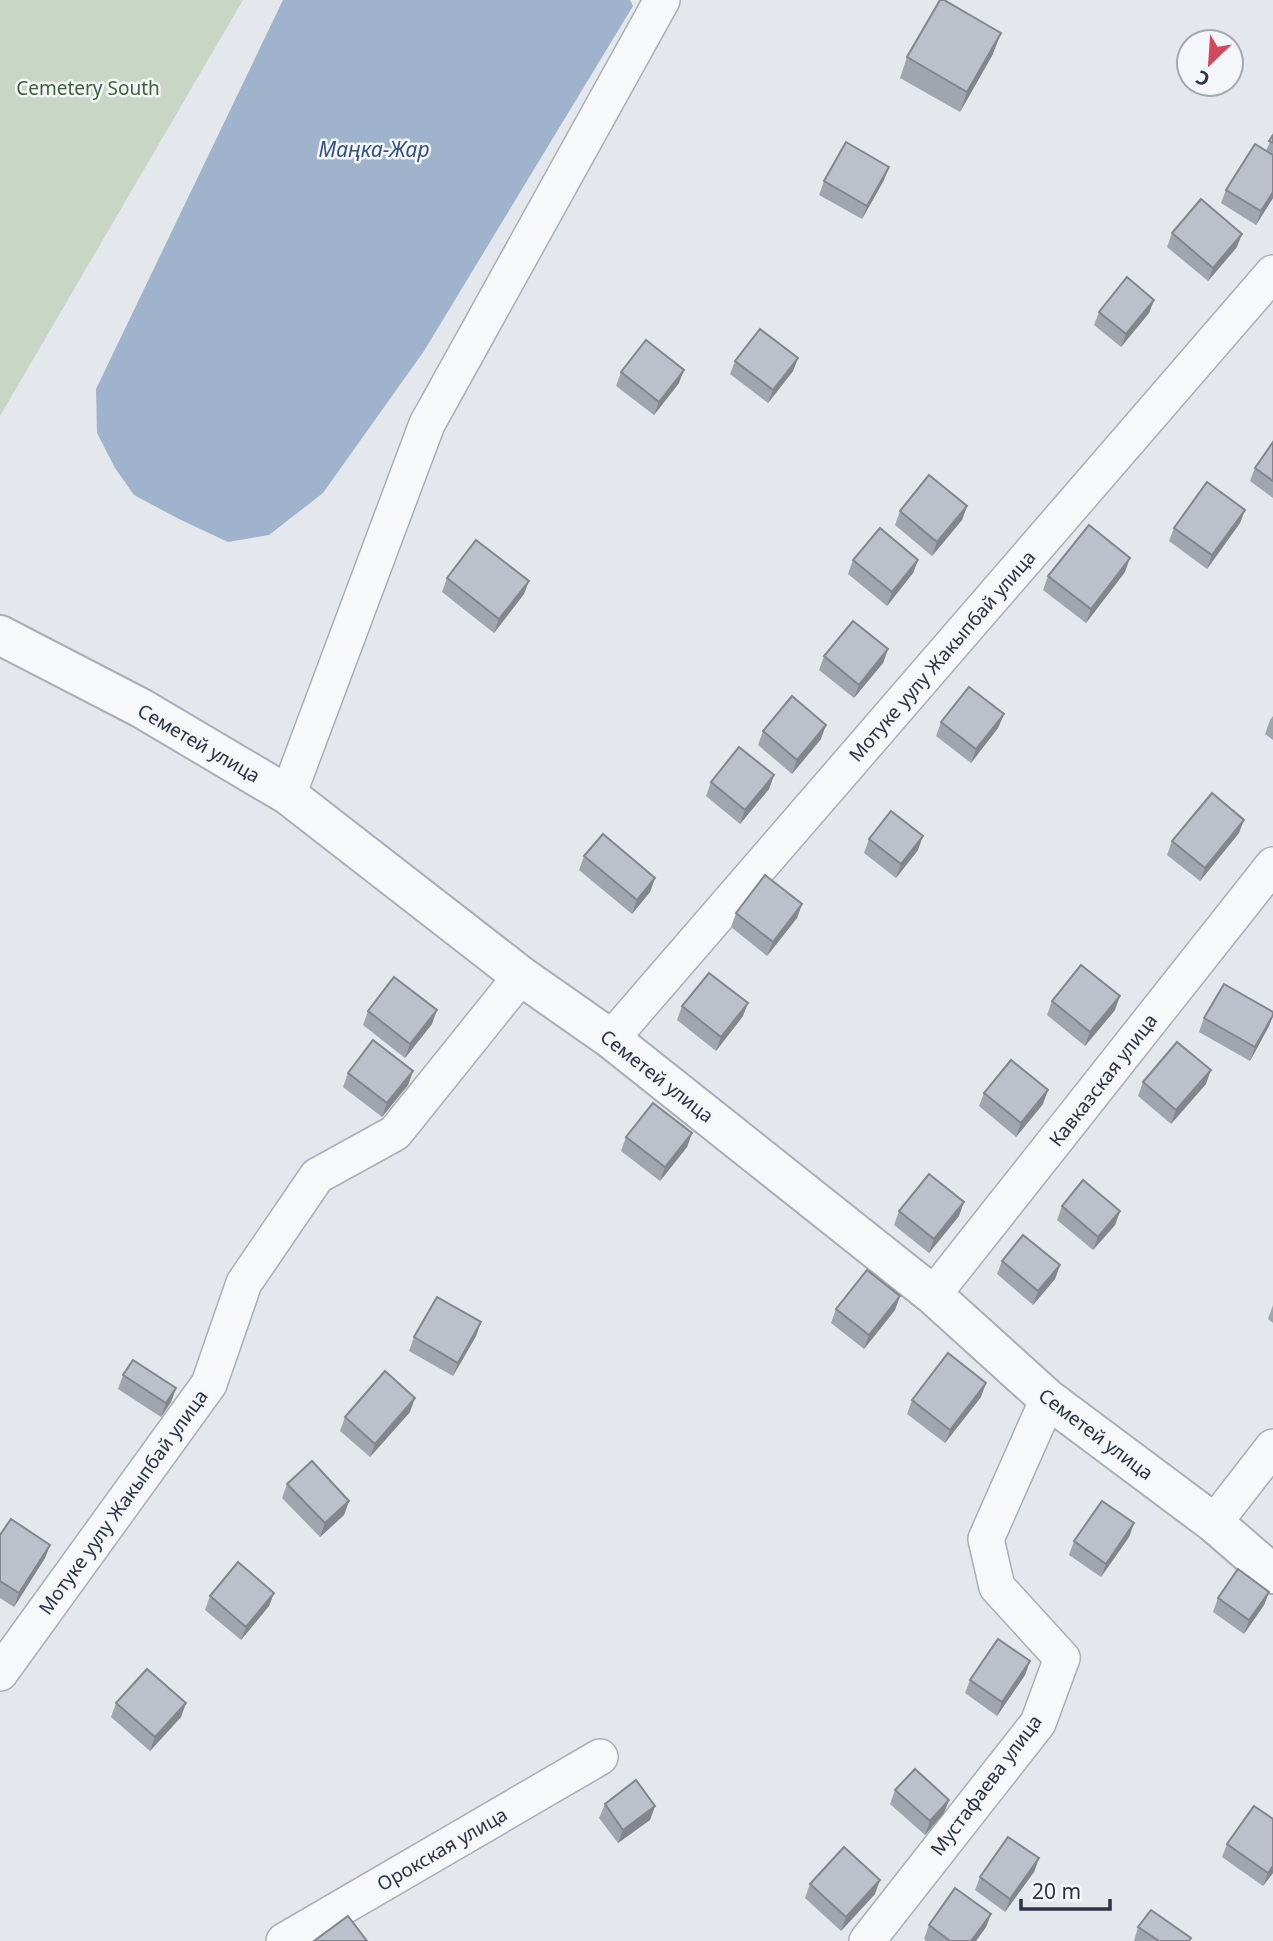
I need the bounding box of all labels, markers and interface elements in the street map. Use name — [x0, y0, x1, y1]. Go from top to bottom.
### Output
north arrow — [1175, 28, 1245, 98]
text: С — [1192, 64, 1214, 93]
park label: Cemetery South — [16, 75, 160, 101]
water label: Маңка-Жар — [319, 135, 429, 163]
street label: Мотуке уулу Жакыпбай улица — [843, 545, 1041, 767]
street label: Семетей улица — [133, 697, 265, 789]
street label: Кавказская улица — [1043, 1008, 1163, 1152]
street label: Семетей улица — [595, 1024, 719, 1128]
street label: Семетей улица — [1033, 1382, 1159, 1486]
street label: Мотуке уулу Жакыпбай улица — [32, 1384, 214, 1620]
street label: Мустафаева улица — [924, 1709, 1048, 1861]
street label: Орокская улица — [372, 1801, 512, 1897]
scale bar — [1021, 1868, 1110, 1912]
text: 20 m — [1032, 1877, 1081, 1905]

